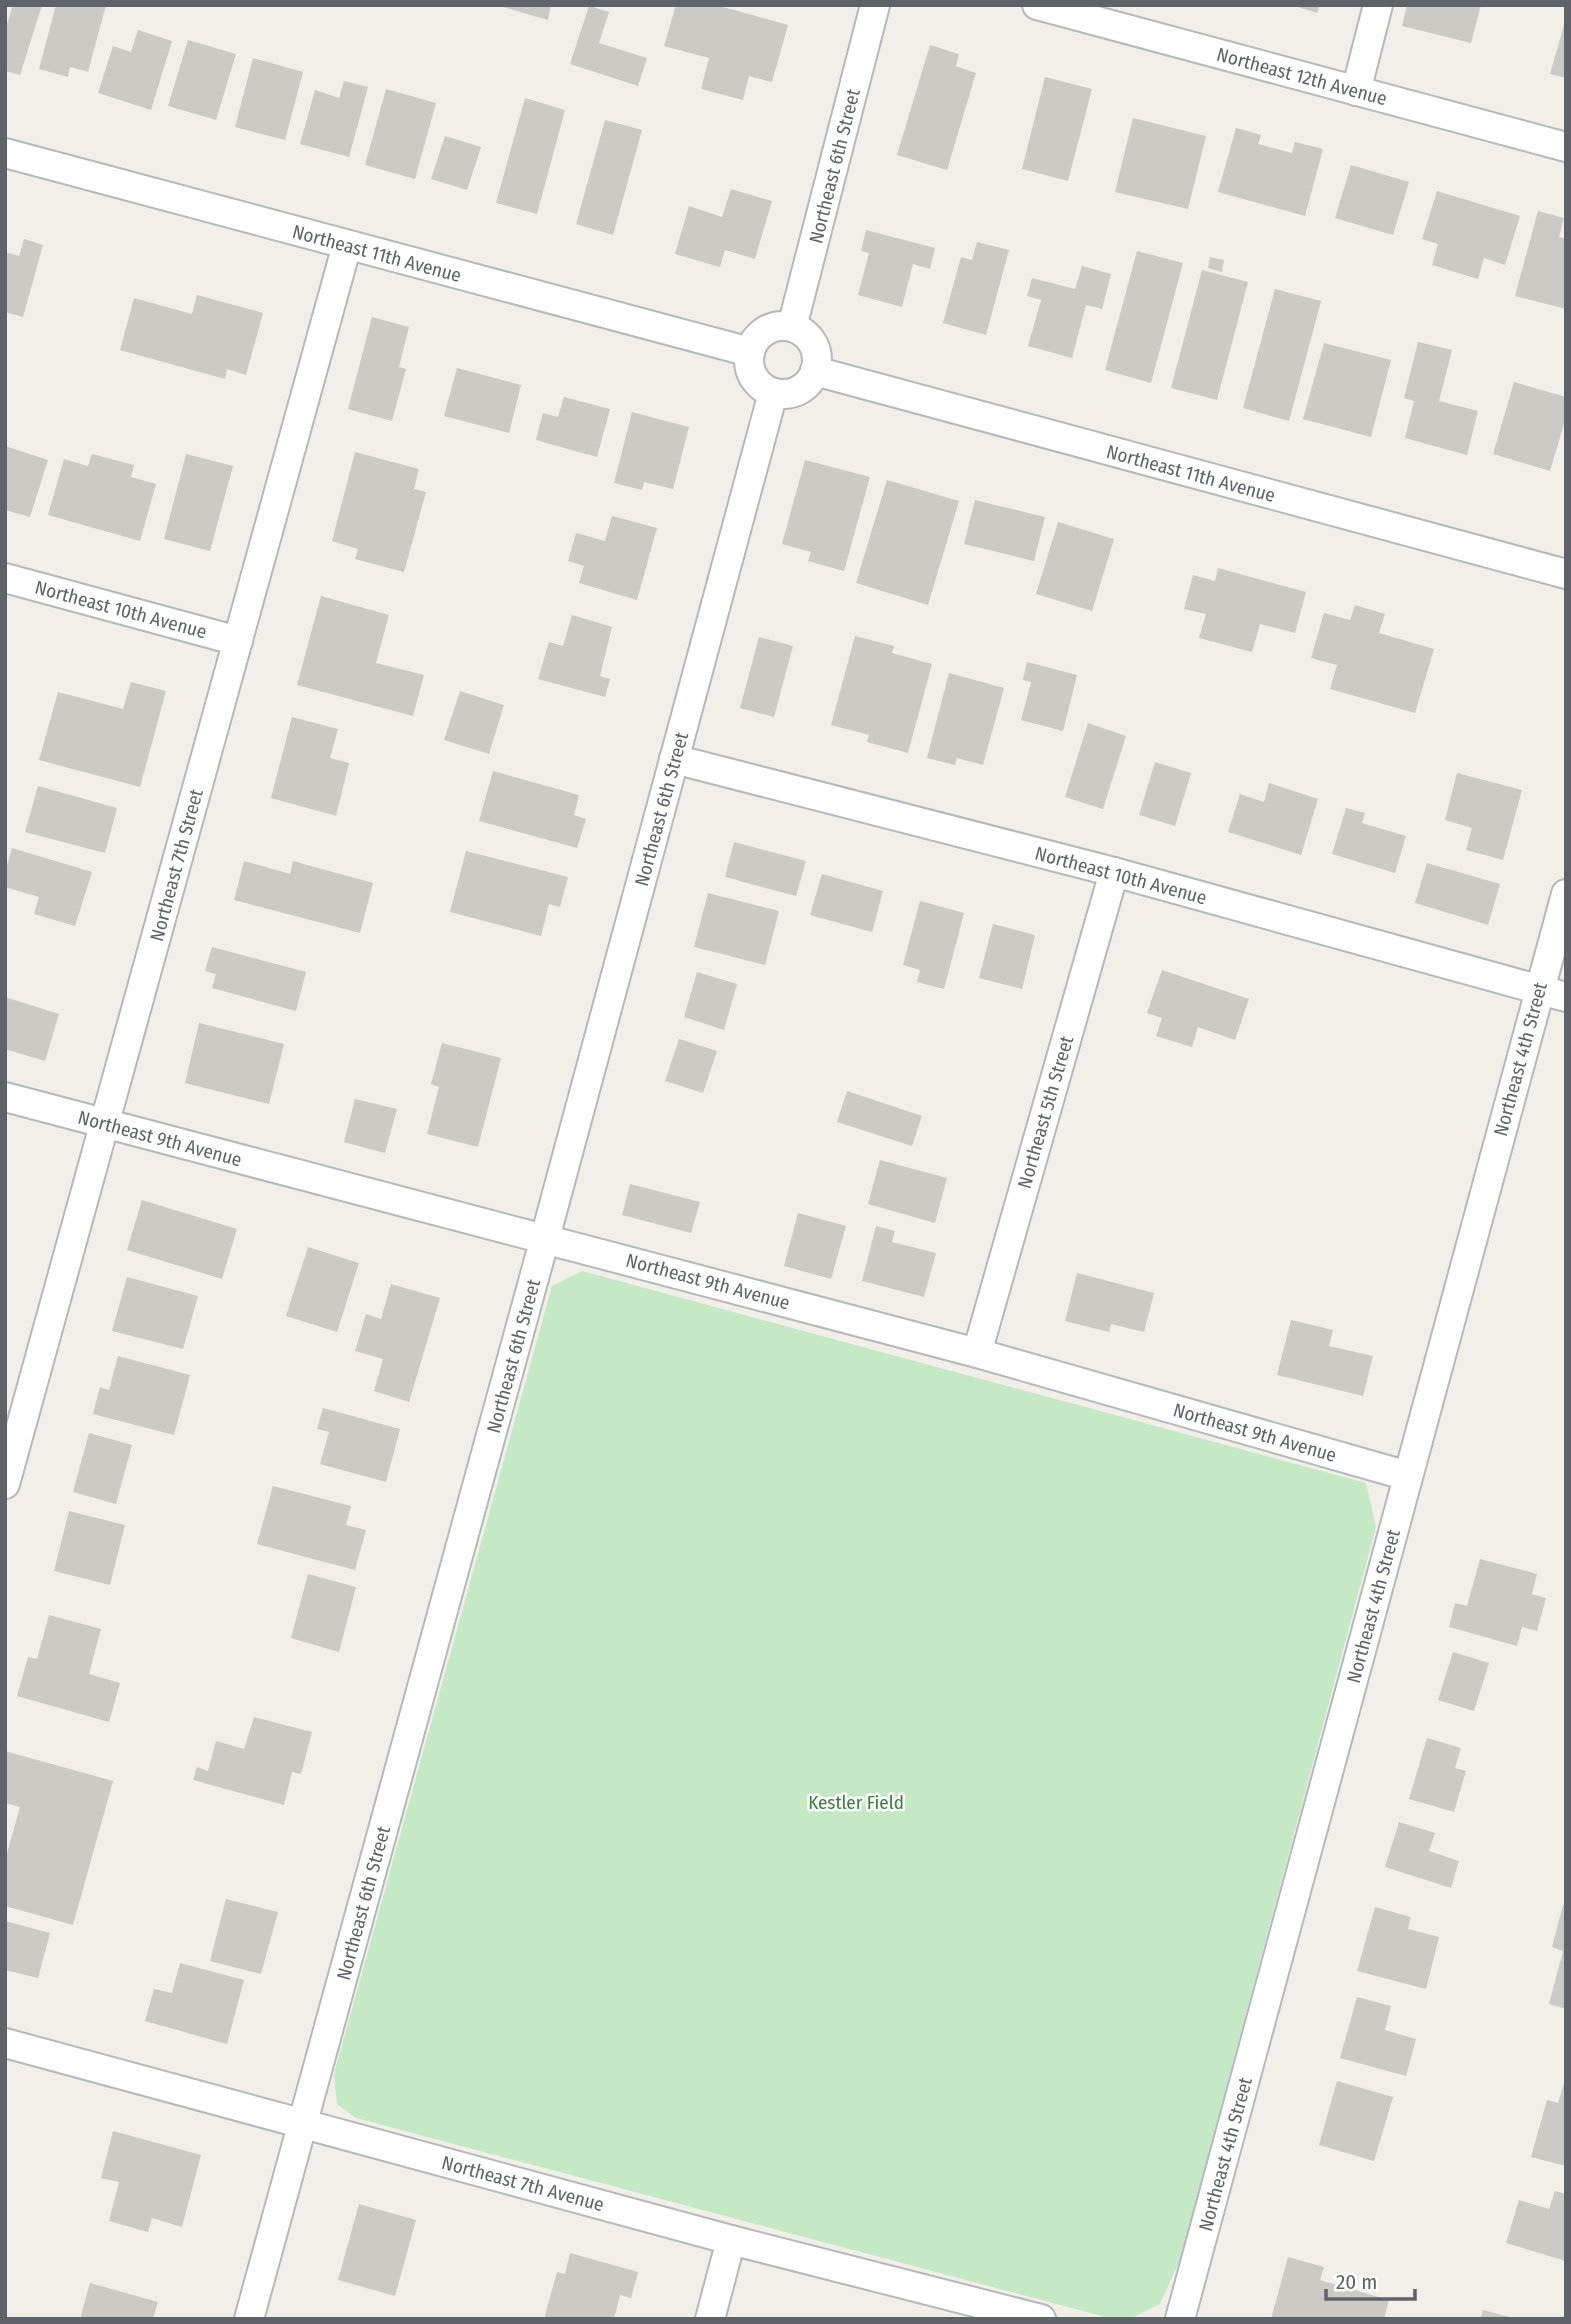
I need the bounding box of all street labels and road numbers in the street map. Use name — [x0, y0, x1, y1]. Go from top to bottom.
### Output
street label: Northeast 12th Avenue — [1214, 43, 1389, 110]
street label: Northeast 6th Street — [804, 86, 865, 246]
street label: Northeast 11th Avenue — [290, 220, 464, 287]
street label: Northeast 11th Avenue — [1104, 440, 1278, 507]
street label: Northeast 10th Avenue — [33, 576, 209, 643]
street label: Northeast 6th Street — [630, 729, 693, 889]
street label: Northeast 7th Street — [145, 786, 208, 944]
street label: Northeast 10th Avenue — [1033, 842, 1209, 909]
street label: Northeast 4th Street — [1489, 979, 1552, 1139]
street label: Northeast 5th Street — [1013, 1032, 1078, 1191]
street label: Northeast 9th Avenue — [75, 1106, 244, 1171]
street label: Northeast 9th Avenue — [623, 1249, 792, 1314]
street label: Northeast 6th Street — [482, 1276, 545, 1436]
street label: Northeast 9th Avenue — [1171, 1398, 1339, 1467]
street label: Northeast 4th Street — [1342, 1526, 1405, 1686]
street label: Northeast 6th Street — [332, 1823, 395, 1983]
street label: Northeast 4th Street — [1194, 2074, 1257, 2234]
street label: Northeast 7th Avenue — [439, 2151, 607, 2216]

